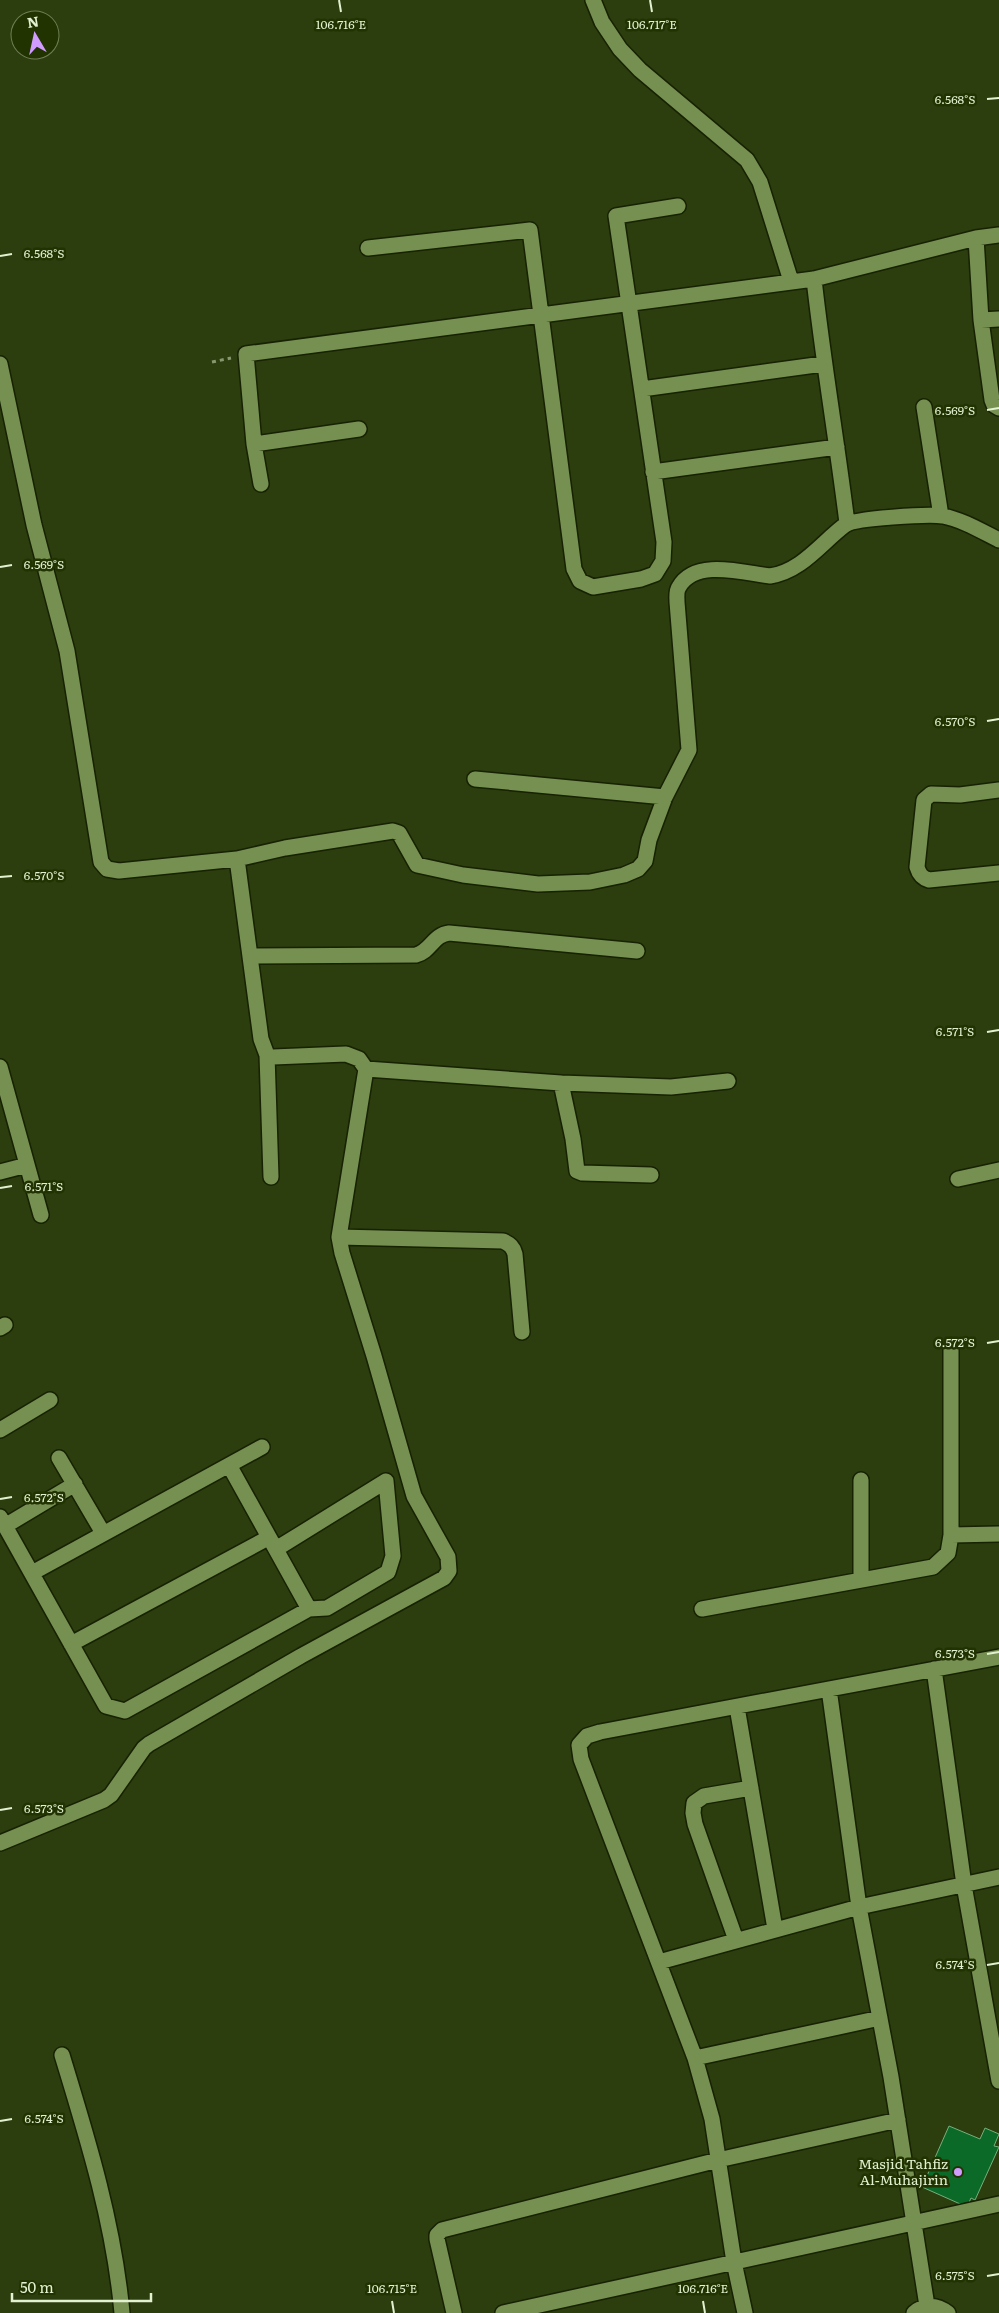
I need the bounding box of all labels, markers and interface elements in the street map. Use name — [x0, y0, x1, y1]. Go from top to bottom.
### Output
north arrow — [10, 10, 60, 60]
text: N — [25, 10, 40, 32]
text: 106.716°E — [316, 15, 367, 33]
text: 106.717°E — [627, 15, 677, 33]
text: 6.568°S — [935, 90, 975, 108]
text: 6.568°S — [24, 244, 64, 262]
text: 6.569°S — [935, 401, 975, 419]
text: 6.569°S — [24, 555, 64, 573]
text: 6.570°S — [935, 712, 975, 730]
text: 6.570°S — [24, 866, 64, 884]
text: 6.571°S — [936, 1022, 974, 1040]
text: 6.571°S — [25, 1177, 63, 1195]
text: 6.572°S — [935, 1333, 975, 1351]
text: 6.572°S — [24, 1488, 64, 1506]
text: 6.573°S — [935, 1644, 975, 1662]
text: 6.573°S — [24, 1799, 64, 1817]
text: 6.574°S — [935, 1955, 975, 1973]
text: 6.574°S — [24, 2109, 64, 2127]
place label: Masjid Tahfiz Al-Muhajirin — [858, 2153, 948, 2189]
marker: Masjid Tahfiz Al-Muhajirin — [952, 2166, 964, 2178]
text: 6.575°S — [935, 2266, 975, 2284]
scale bar — [12, 2270, 151, 2302]
text: 50 m — [20, 2275, 54, 2298]
text: 106.715°E — [367, 2279, 417, 2297]
text: 106.716°E — [678, 2279, 729, 2297]

